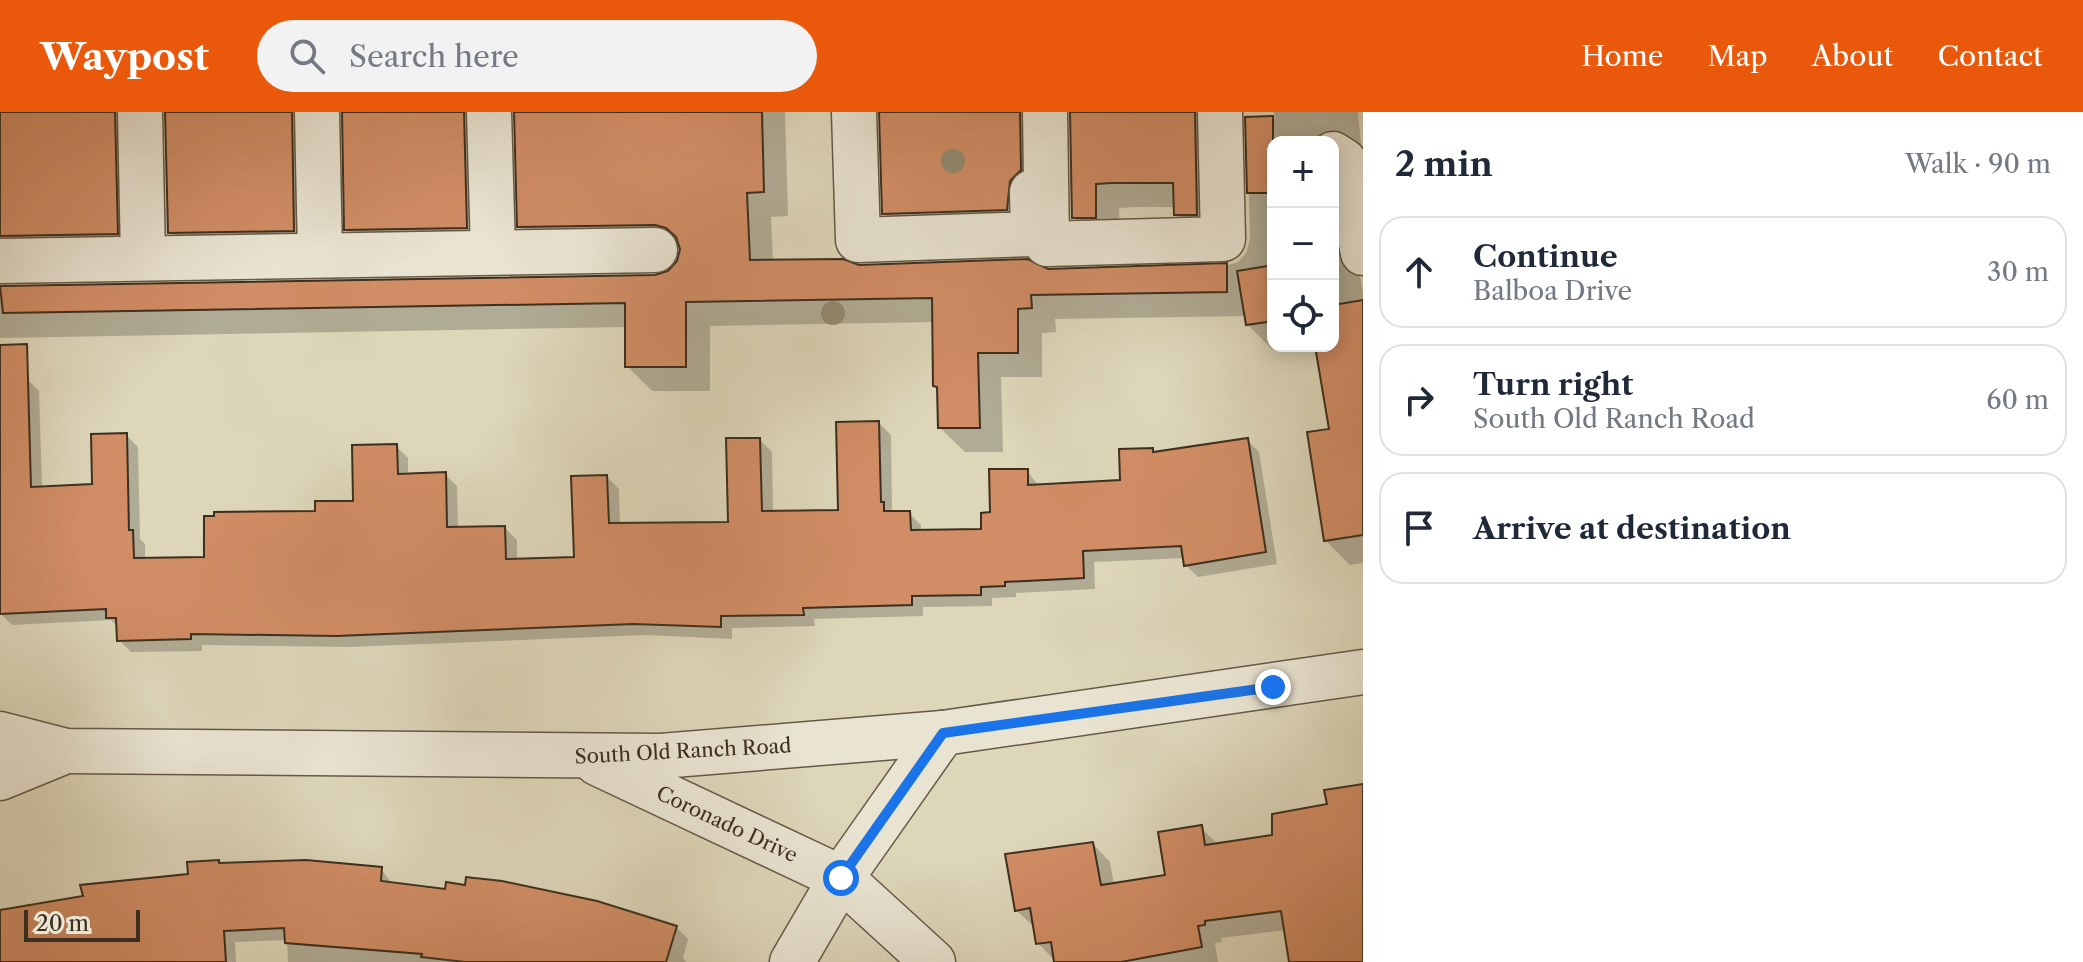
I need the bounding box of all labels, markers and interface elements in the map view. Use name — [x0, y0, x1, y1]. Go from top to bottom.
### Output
search box — [257, 20, 817, 92]
text: Waypost — [40, 33, 209, 80]
icon: search — [285, 34, 329, 78]
text: Search here — [349, 38, 519, 75]
text: Home — [1581, 39, 1663, 73]
text: Map — [1707, 39, 1767, 73]
text: About — [1811, 39, 1893, 73]
text: Contact — [1937, 39, 2043, 73]
map controls — [1267, 136, 1339, 352]
button: + — [1267, 136, 1339, 208]
text: 2 min — [1395, 143, 1493, 185]
text: Walk · 90 m — [1905, 148, 2051, 180]
button: − — [1267, 208, 1339, 280]
text: Continue — [1473, 238, 1618, 275]
icon: ahead — [1397, 250, 1441, 294]
text: 30 m — [1987, 256, 2049, 288]
text: Balboa Drive — [1473, 275, 1632, 307]
button: locate — [1267, 280, 1339, 352]
text: Turn right — [1473, 366, 1633, 403]
icon: right — [1397, 378, 1441, 422]
text: 60 m — [1986, 384, 2049, 416]
text: South Old Ranch Road — [1473, 403, 1755, 435]
icon: arrive — [1397, 506, 1441, 550]
text: Arrive at destination — [1473, 510, 1791, 547]
route end — [1255, 669, 1291, 705]
street label: South Old Ranch Road — [574, 733, 792, 769]
street label: Coronado Drive — [653, 781, 801, 867]
route start — [823, 860, 859, 896]
scale bar — [24, 906, 140, 942]
text: 20 m — [36, 910, 89, 937]

